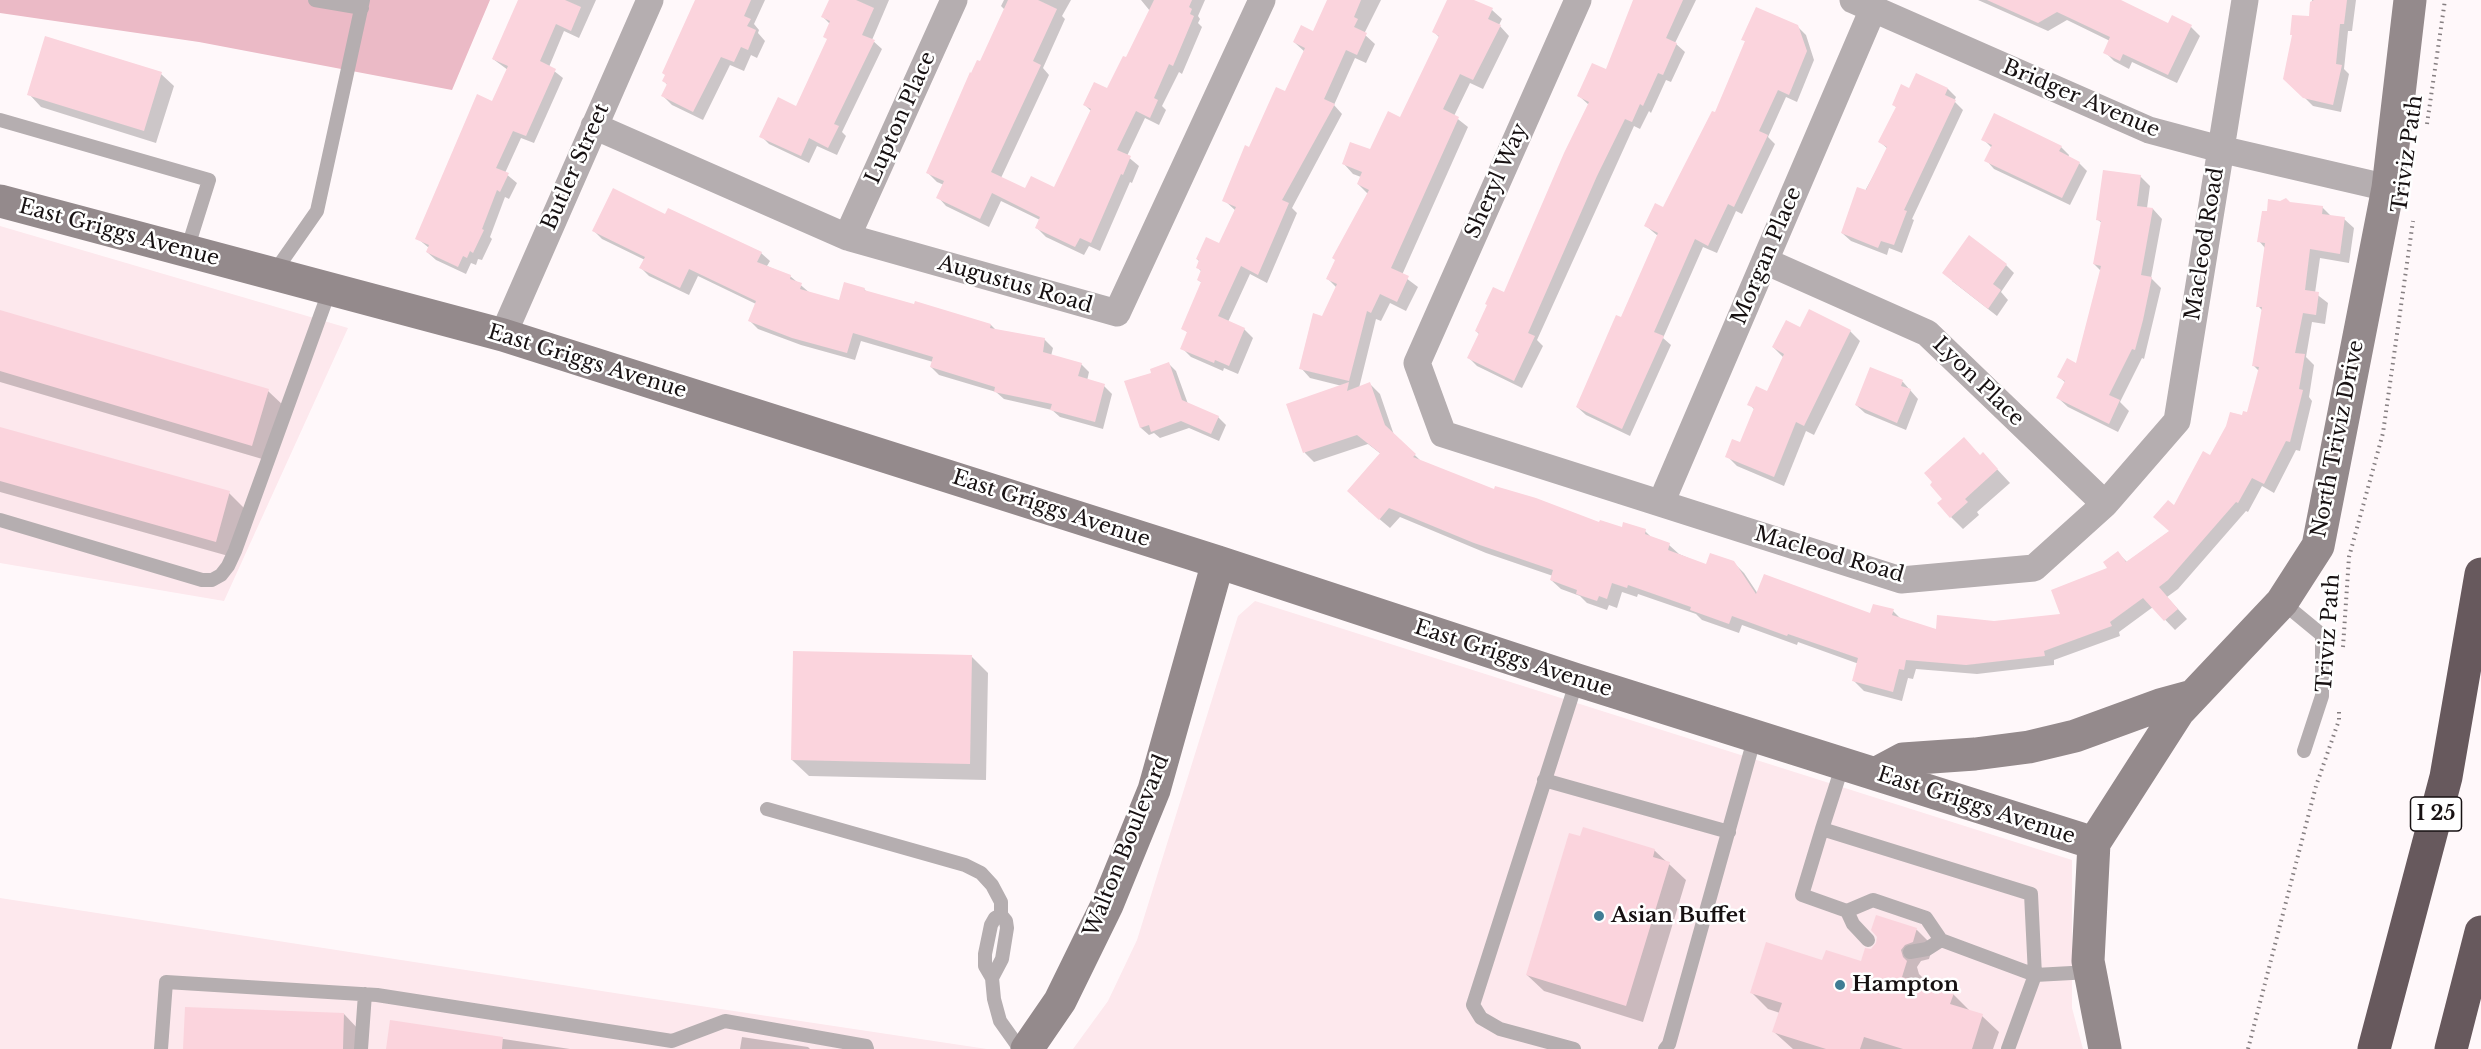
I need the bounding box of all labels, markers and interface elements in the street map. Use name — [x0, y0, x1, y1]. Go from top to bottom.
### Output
street label: Lupton Place — [861, 48, 941, 188]
street label: Bridger Avenue — [1999, 55, 2163, 143]
street label: Triviz Path — [2387, 94, 2429, 214]
street label: Butler Street — [537, 100, 615, 234]
street label: Sheryl Way — [1460, 119, 1534, 243]
street label: Macleod Road — [2180, 166, 2230, 322]
street label: Morgan Place — [1727, 183, 1807, 329]
street label: East Griggs Avenue — [16, 194, 222, 272]
street label: Augustus Road — [935, 251, 1095, 319]
street label: East Griggs Avenue — [485, 320, 689, 404]
street label: Lyon Place — [1927, 332, 2029, 432]
street label: North Triviz Drive — [2306, 338, 2370, 540]
street label: East Griggs Avenue — [949, 465, 1153, 553]
street label: Macleod Road — [1751, 522, 1907, 588]
street label: Triviz Path — [2312, 573, 2346, 693]
street label: East Griggs Avenue — [1411, 615, 1615, 703]
street label: Walton Boulevard — [1079, 751, 1175, 941]
street label: East Griggs Avenue — [1874, 762, 2078, 850]
road number: I 25 — [2410, 797, 2462, 831]
place label: Asian Buffet — [1611, 903, 1746, 929]
marker: Asian Buffet — [1592, 909, 1606, 923]
place label: Hampton — [1852, 972, 1959, 998]
marker: Hampton — [1833, 978, 1847, 992]

